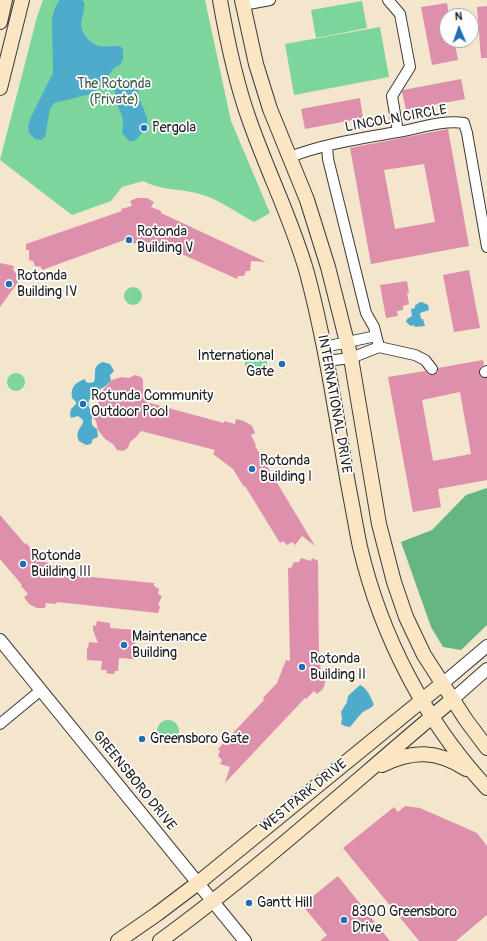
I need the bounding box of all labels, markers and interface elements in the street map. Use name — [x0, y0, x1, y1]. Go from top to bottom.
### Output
north arrow — [439, 8, 479, 48]
text: N — [455, 10, 463, 23]
park label: The Rotonda (Private) — [77, 76, 151, 108]
street label: LINCOLN CIRCLE — [344, 102, 448, 136]
place label: Pergola — [152, 120, 196, 136]
marker: Pergola — [139, 123, 149, 133]
place label: Rotonda Building V — [137, 224, 193, 256]
marker: Rotonda Building V — [124, 235, 134, 245]
place label: Rotonda Building IV — [17, 268, 77, 300]
marker: Rotonda Building IV — [4, 279, 14, 289]
street label: INTERNATIONAL DRIVE — [314, 333, 354, 475]
place label: International Gate — [197, 348, 274, 380]
marker: International Gate — [277, 359, 287, 369]
place label: Rotunda Community Outdoor Pool — [91, 388, 213, 420]
marker: Rotunda Community Outdoor Pool — [78, 399, 88, 409]
place label: Rotonda Building I — [260, 453, 312, 486]
marker: Rotonda Building I — [247, 464, 257, 474]
place label: Rotonda Building III — [31, 548, 91, 580]
marker: Rotonda Building III — [18, 559, 28, 569]
place label: Maintenance Building — [132, 629, 207, 662]
marker: Maintenance Building — [119, 640, 129, 650]
place label: Rotonda Building II — [310, 651, 366, 684]
marker: Rotonda Building II — [297, 662, 307, 672]
street label: GREENSBORO DRIVE — [89, 728, 179, 834]
place label: Greensboro Gate — [150, 731, 249, 747]
marker: Greensboro Gate — [137, 734, 147, 744]
street label: WESTPARK DRIVE — [257, 756, 351, 836]
place label: Gantt Hill — [257, 895, 312, 911]
marker: Gantt Hill — [244, 898, 254, 908]
place label: 8300 Greensboro Drive — [352, 904, 457, 936]
marker: 8300 Greensboro Drive — [339, 915, 349, 925]

